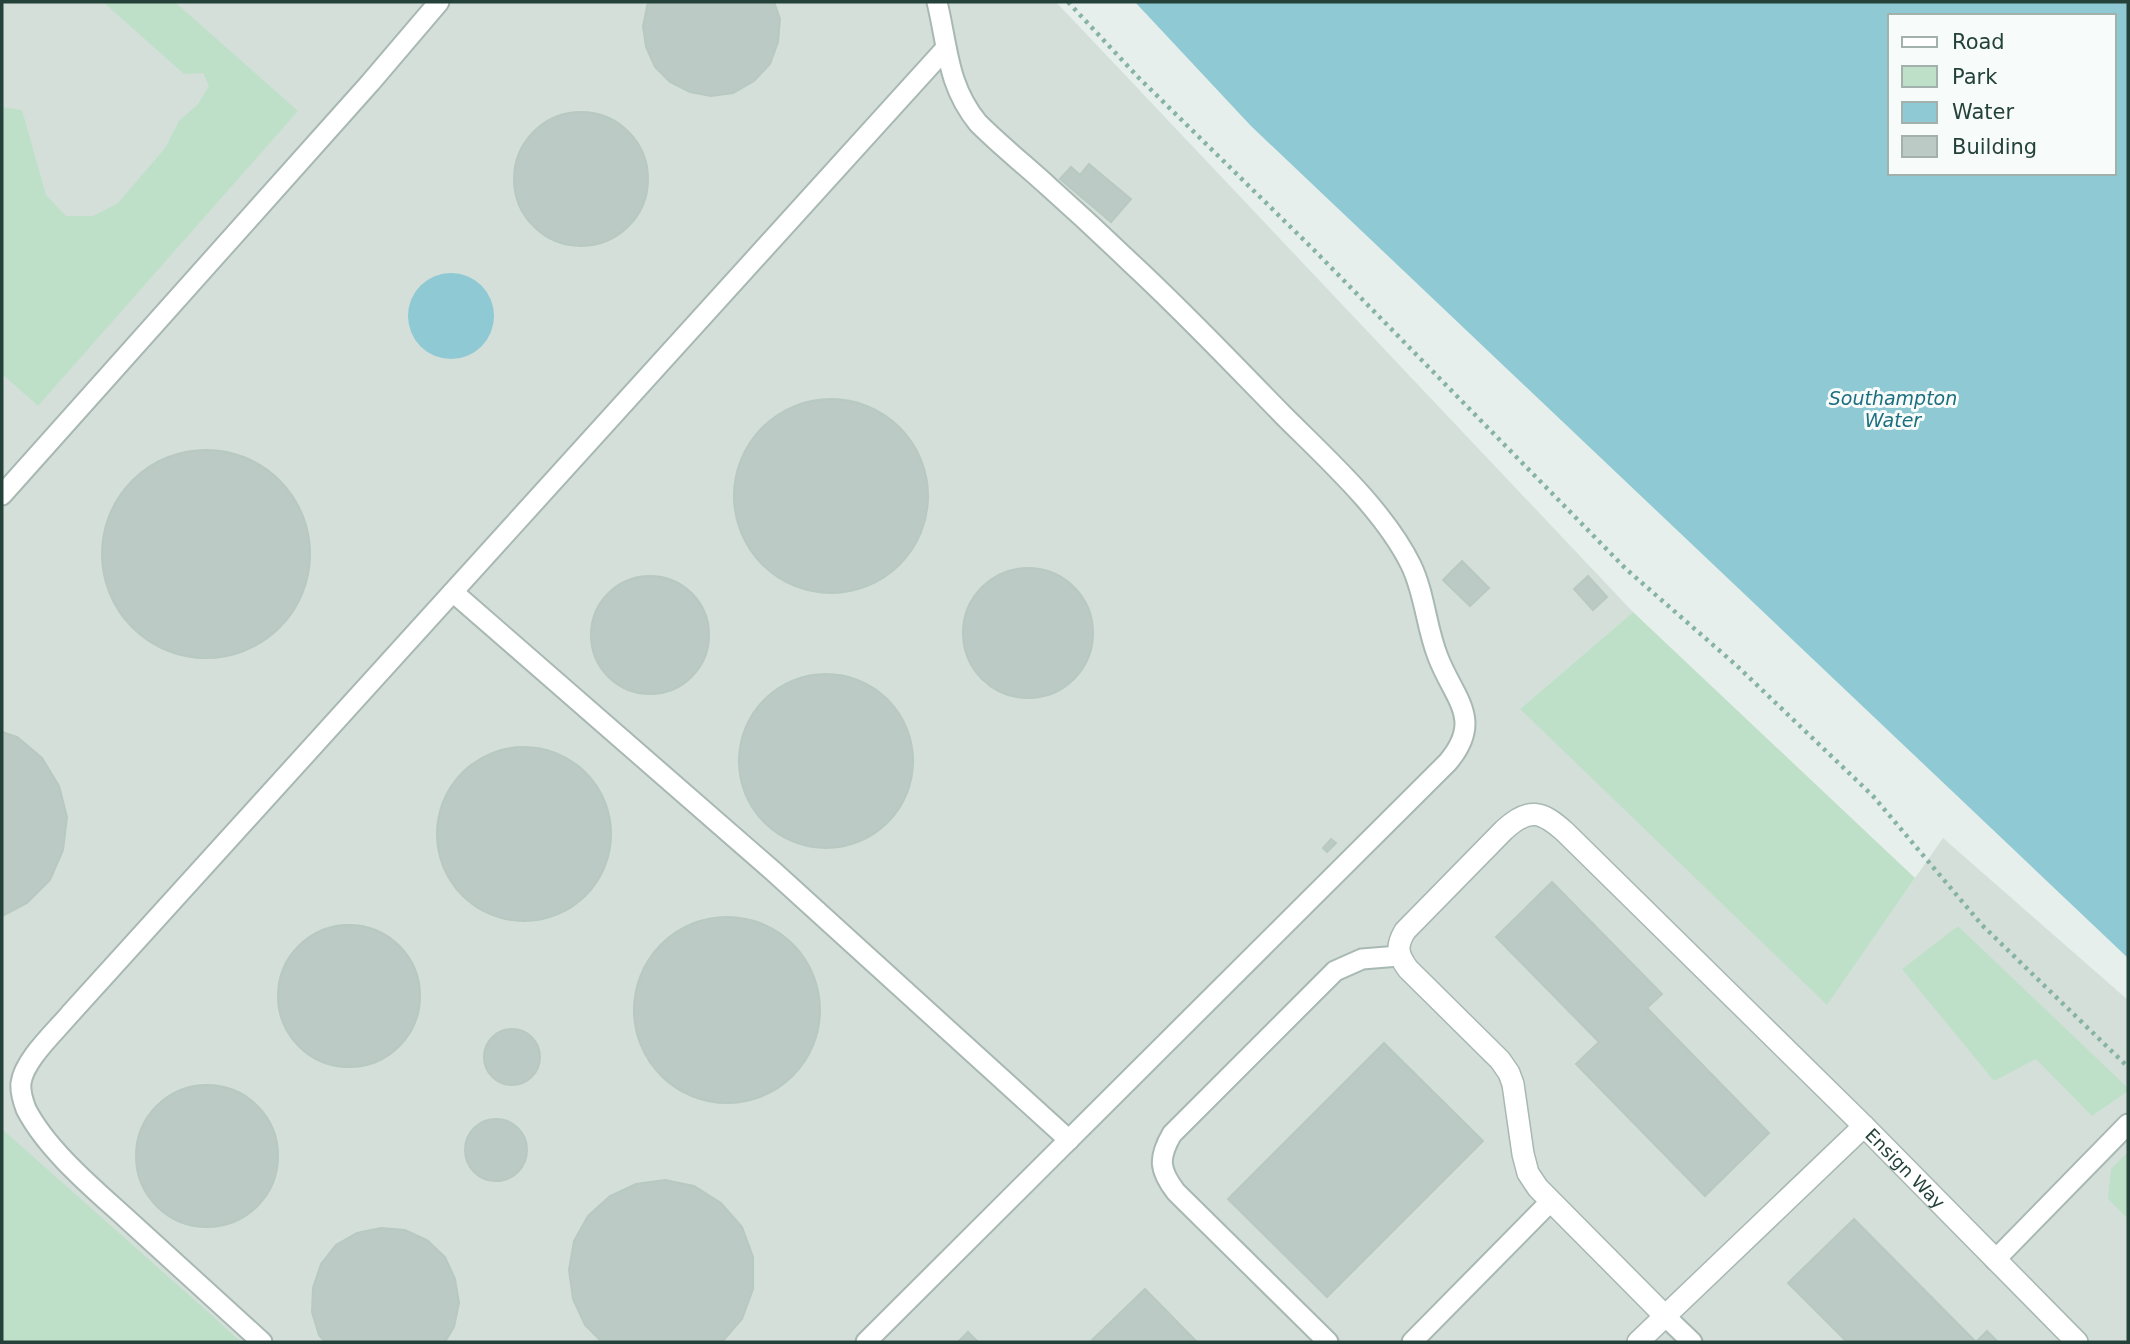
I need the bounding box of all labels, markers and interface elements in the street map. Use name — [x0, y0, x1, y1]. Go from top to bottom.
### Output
legend — [1888, 14, 2116, 175]
text: Road — [1952, 30, 2005, 54]
text: Park — [1952, 65, 1998, 89]
text: Water — [1952, 100, 2014, 124]
text: Building — [1952, 135, 2037, 159]
water label: Southampton Water — [1829, 387, 1957, 431]
street label: Ensign Way — [1862, 1124, 1950, 1213]

